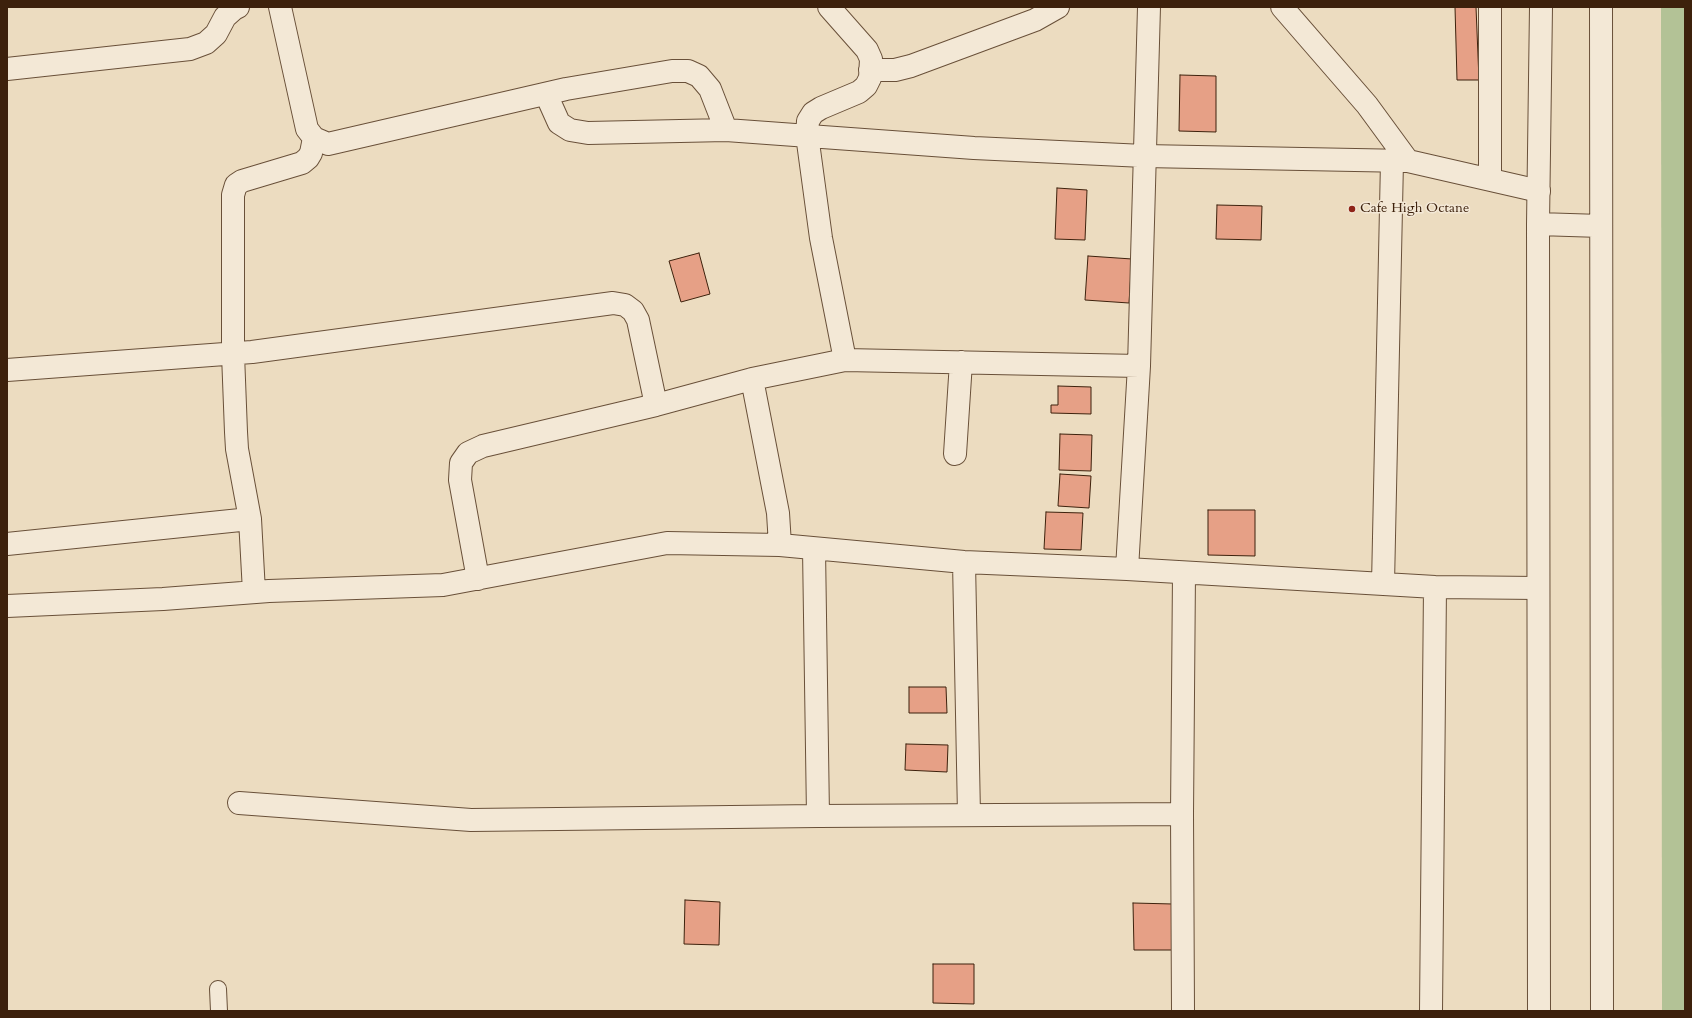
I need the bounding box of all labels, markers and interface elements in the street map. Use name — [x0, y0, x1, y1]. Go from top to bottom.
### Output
place label: Cafe High Octane — [1360, 201, 1469, 217]
marker: Cafe High Octane — [1347, 204, 1357, 214]

